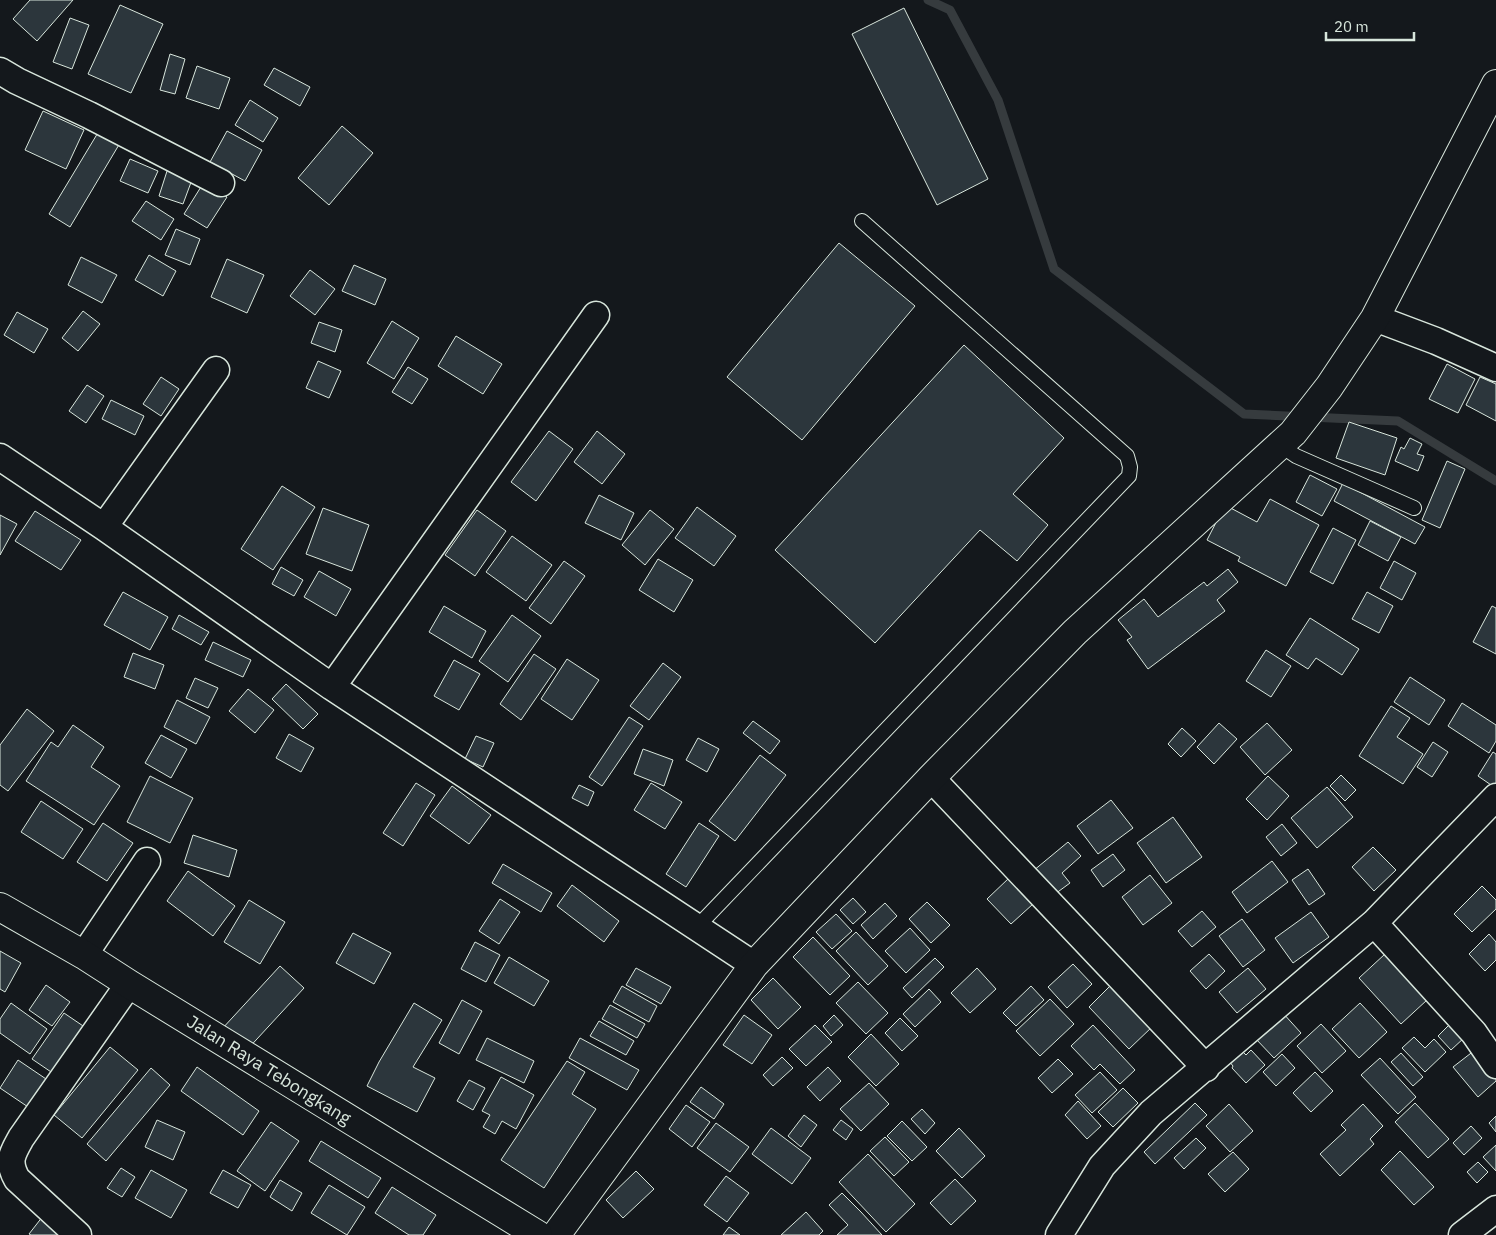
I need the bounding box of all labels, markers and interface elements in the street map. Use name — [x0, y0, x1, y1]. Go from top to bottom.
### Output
scale bar — [1326, 10, 1414, 42]
text: 20 m — [1334, 17, 1369, 36]
street label: Jalan Raya Tebongkang — [183, 1010, 356, 1130]

